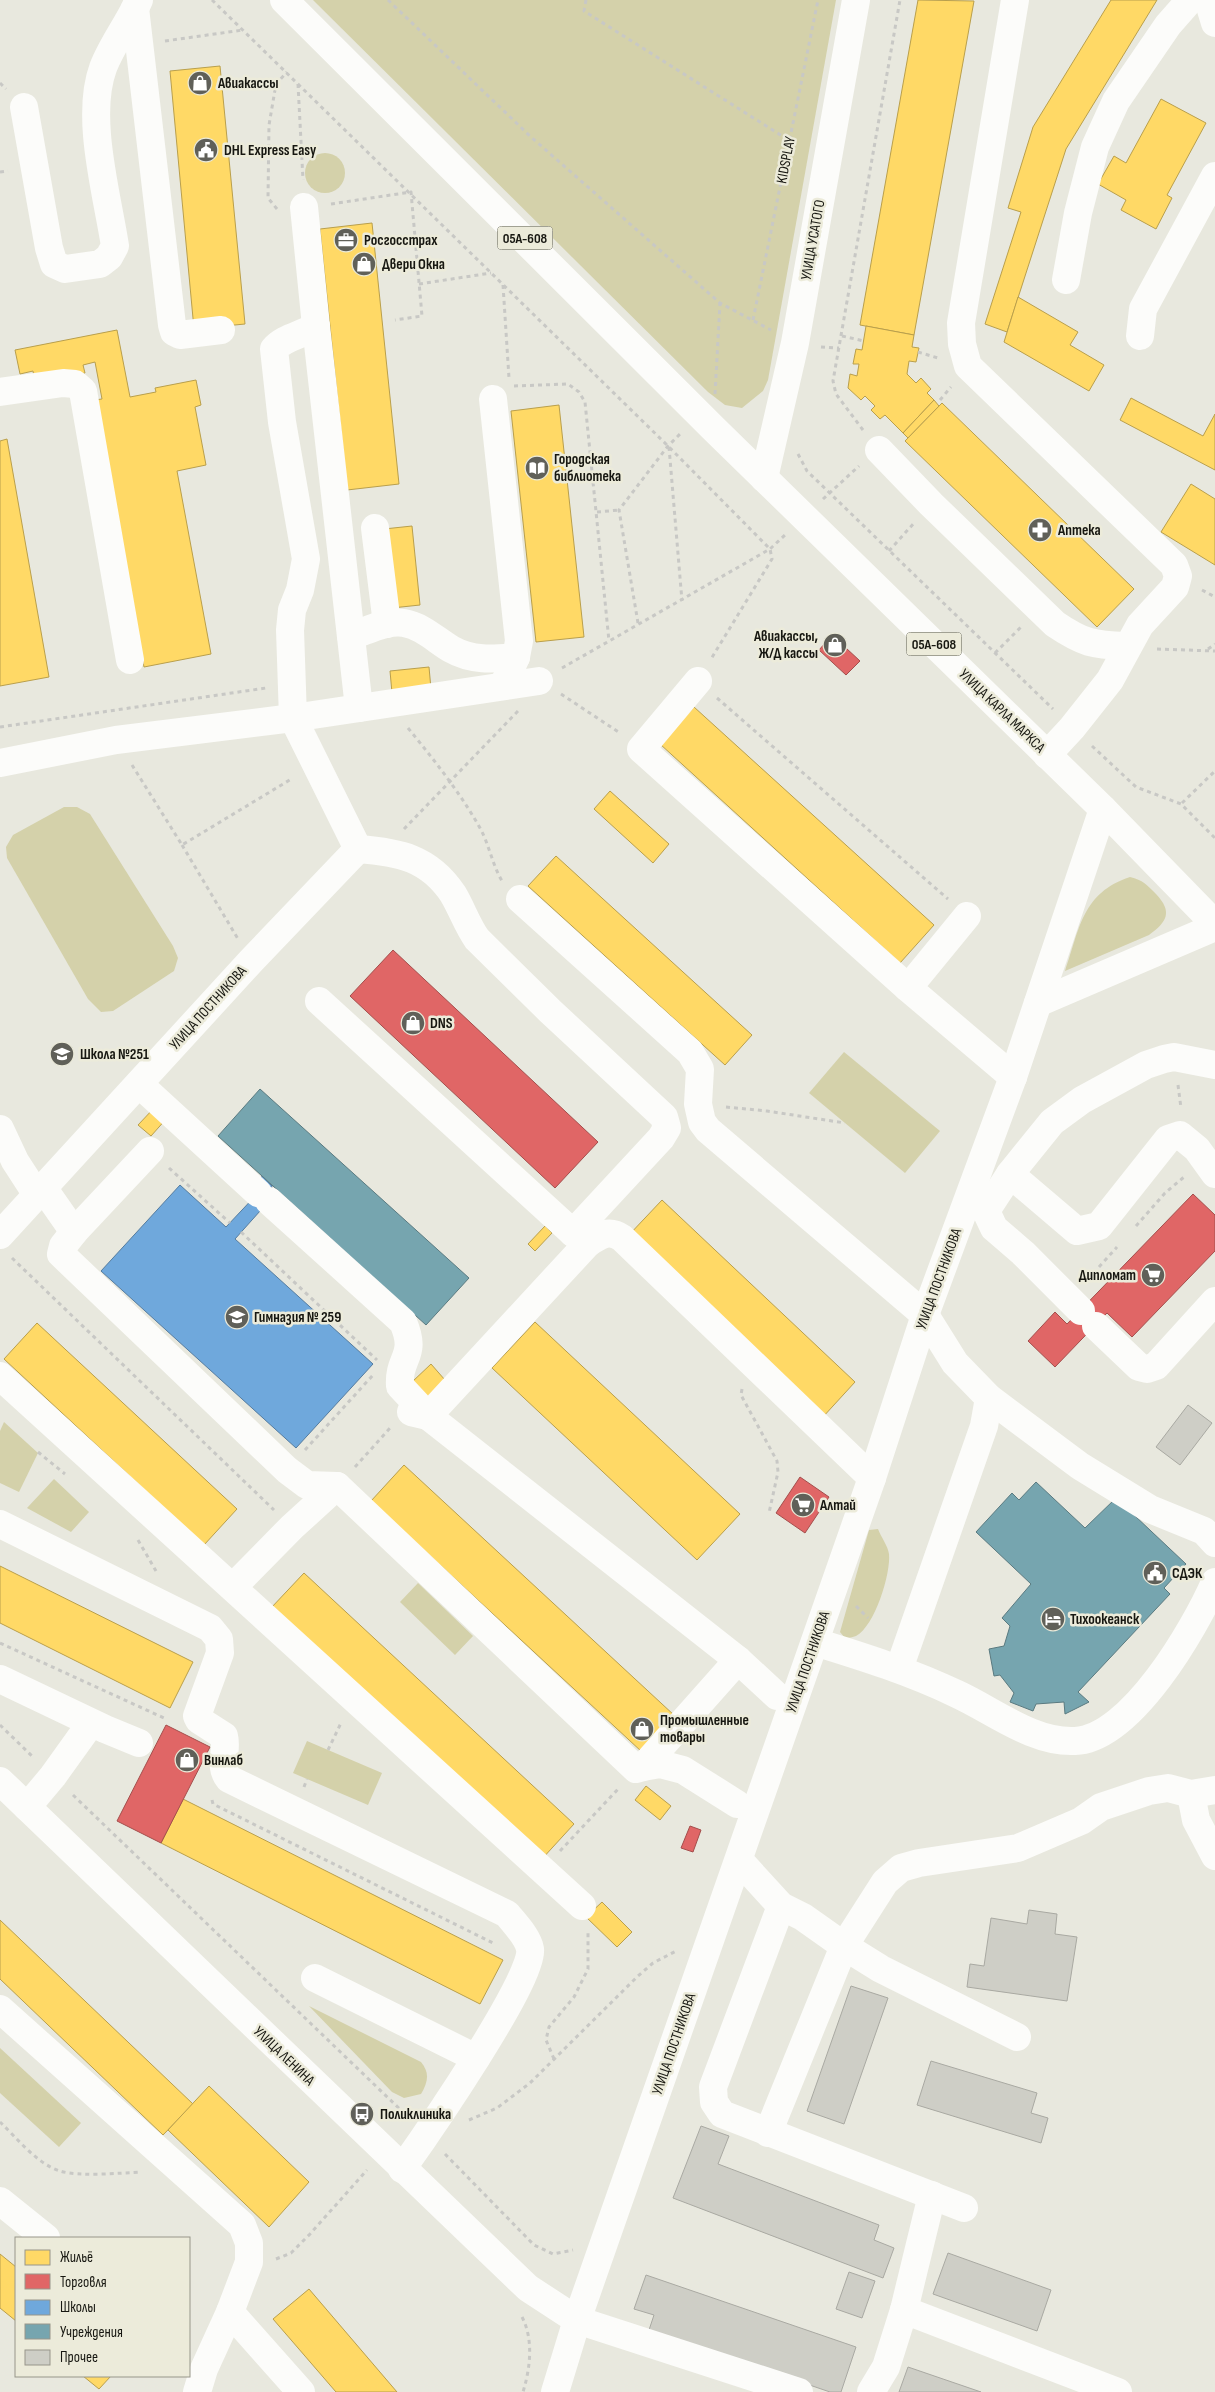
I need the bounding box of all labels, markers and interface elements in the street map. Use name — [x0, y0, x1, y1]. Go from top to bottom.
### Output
shop icon: Авиакассы — [187, 70, 213, 96]
place label: Авиакассы — [217, 74, 278, 93]
street label: KIDSPLAY — [772, 134, 800, 185]
public building icon: DHL Express Easy — [193, 137, 219, 163]
place label: DHL Express Easy — [224, 141, 317, 160]
street label: УЛИЦА УСАТОГО — [797, 198, 829, 282]
office icon: Росгосстрах — [333, 227, 359, 253]
road number: 05А-608 — [498, 227, 552, 250]
place label: Росгосстрах — [364, 231, 438, 250]
shop icon: Двери Окна — [351, 251, 377, 277]
place label: Двери Окна — [382, 255, 445, 274]
place label: Городская библиотека — [554, 450, 621, 486]
library icon: Городская библиотека — [524, 455, 550, 481]
pharmacy icon: Аптека — [1027, 517, 1053, 543]
place label: Аптека — [1057, 521, 1101, 540]
place label: Авиакассы, Ж/Д кассы — [753, 627, 818, 663]
shop icon: Авиакассы, Ж/Д кассы — [822, 632, 848, 658]
road number: 05А-608 — [906, 633, 962, 656]
street label: УЛИЦА КАРЛА МАРКСА — [955, 665, 1050, 757]
street label: УЛИЦА ПОСТНИКОВА — [165, 962, 251, 1054]
shop icon: DNS — [400, 1010, 426, 1036]
place label: DNS — [430, 1014, 453, 1033]
school or university icon: Школа №251 — [49, 1041, 75, 1067]
place label: Школа №251 — [80, 1045, 149, 1064]
street label: УЛИЦА ПОСТНИКОВА — [912, 1225, 966, 1332]
supermarket icon: Дипломат — [1140, 1262, 1166, 1288]
place label: Дипломат — [1079, 1266, 1136, 1285]
school or university icon: Гимназия № 259 — [224, 1304, 250, 1330]
place label: Гимназия № 259 — [254, 1308, 341, 1327]
supermarket icon: Алтай — [790, 1492, 816, 1518]
place label: Алтай — [819, 1496, 856, 1515]
public building icon: СДЭК — [1142, 1560, 1168, 1586]
place label: СДЭК — [1172, 1564, 1203, 1583]
hotel icon: Тихоокеанск — [1040, 1606, 1066, 1632]
street label: УЛИЦА ПОСТНИКОВА — [782, 1608, 835, 1715]
place label: Тихоокеанск — [1070, 1610, 1140, 1629]
place label: Промышленные товары — [660, 1711, 749, 1747]
shop icon: Промышленные товары — [629, 1716, 655, 1742]
shop icon: Винлаб — [174, 1747, 200, 1773]
place label: Винлаб — [204, 1751, 243, 1770]
street label: УЛИЦА ПОСТНИКОВА — [648, 1990, 701, 2097]
street label: УЛИЦА ЛЕНИНА — [249, 2022, 319, 2090]
bus stop icon: Поликлиника — [349, 2101, 375, 2127]
place label: Поликлиника — [380, 2105, 451, 2124]
legend — [15, 2237, 190, 2377]
text: Жильё — [60, 2248, 93, 2267]
text: Торговля — [60, 2273, 107, 2292]
text: Школы — [60, 2298, 96, 2317]
text: Учреждения — [60, 2323, 123, 2342]
text: Прочее — [60, 2348, 98, 2367]

